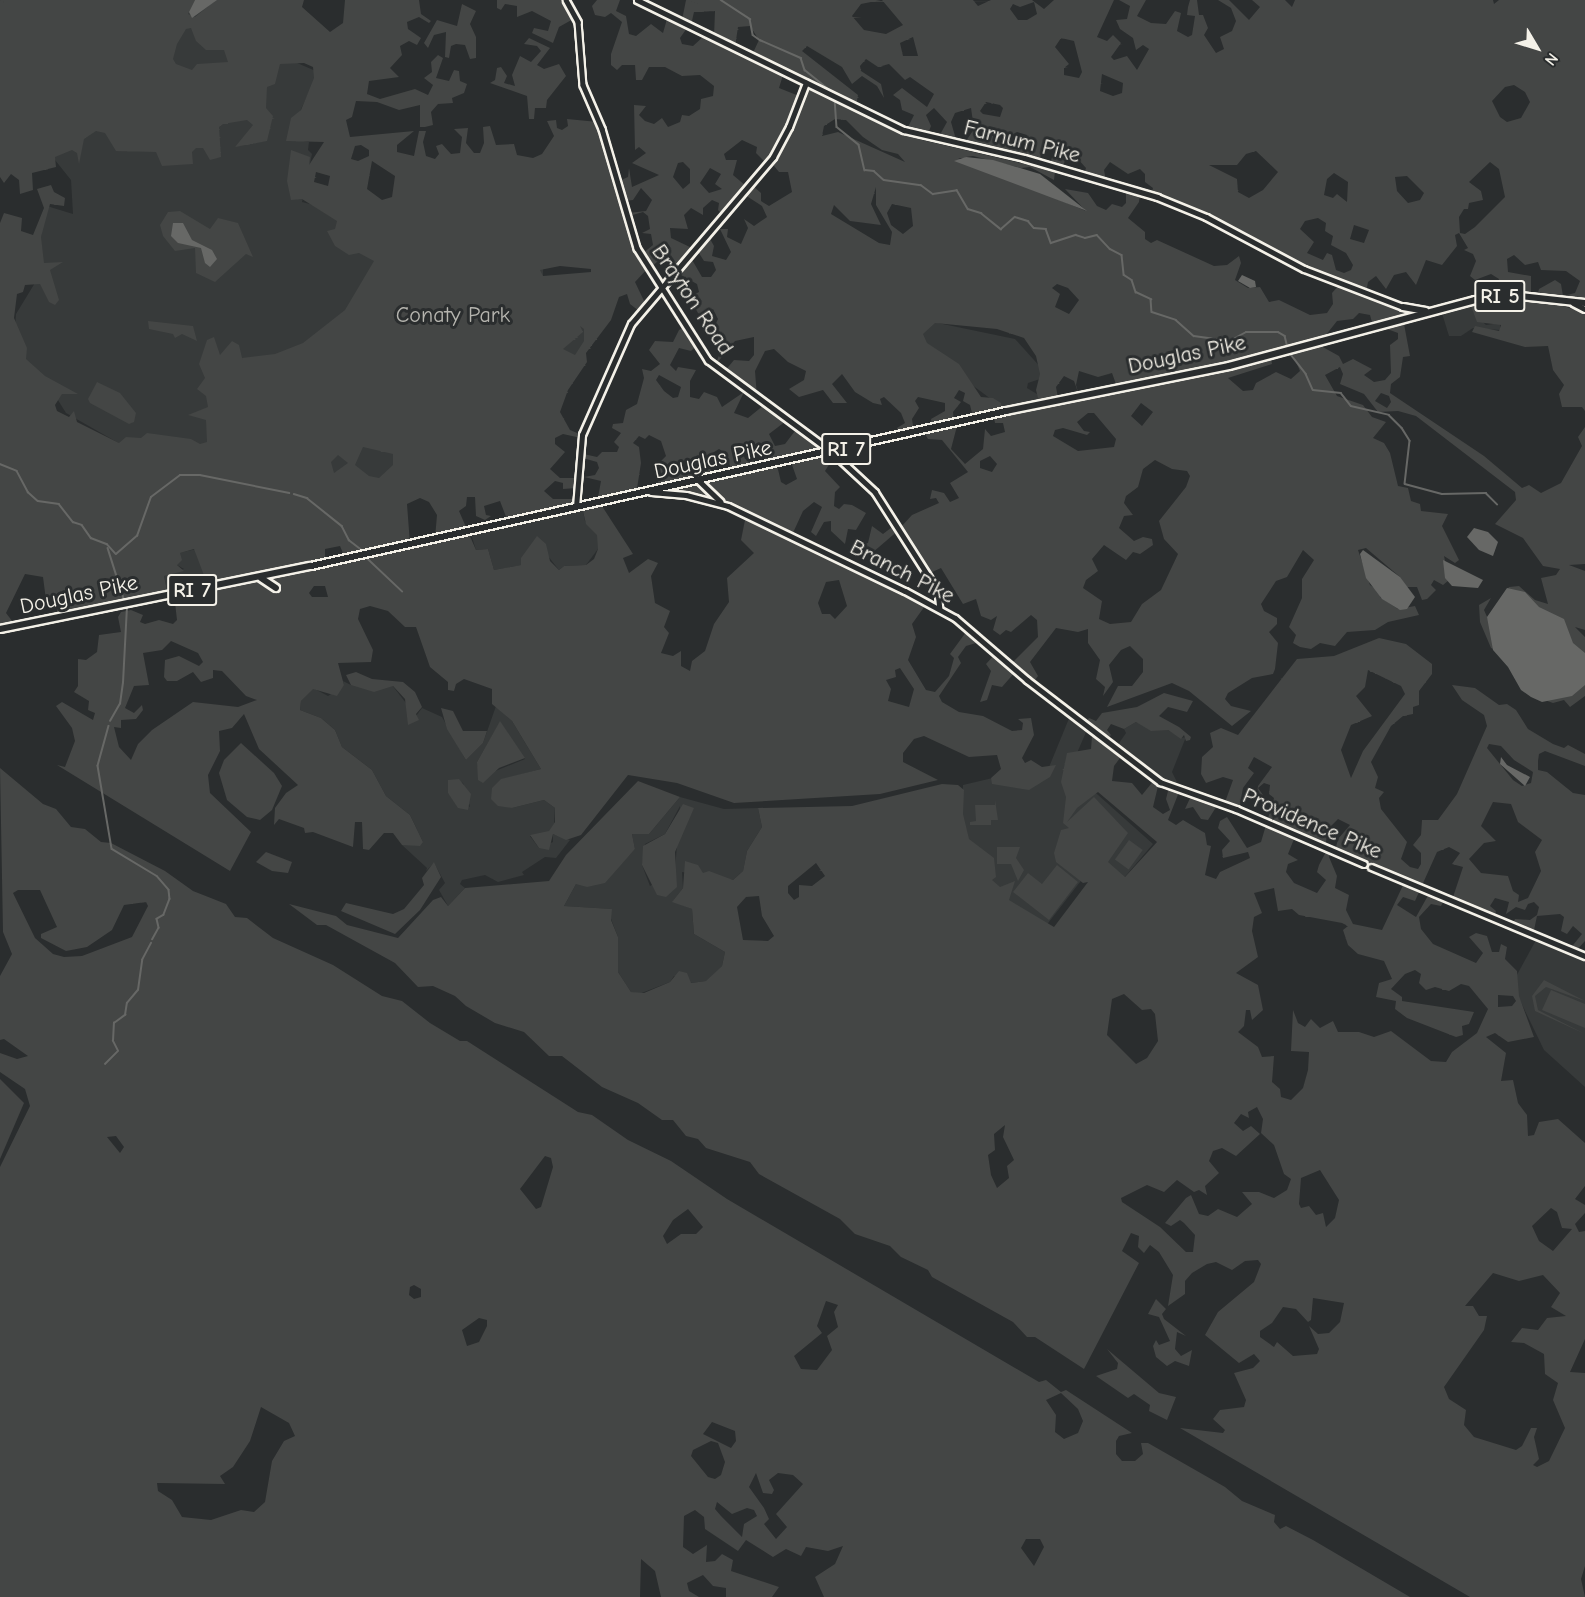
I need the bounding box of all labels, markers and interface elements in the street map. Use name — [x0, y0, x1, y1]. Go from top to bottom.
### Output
north arrow — [1507, 18, 1567, 78]
text: N — [1541, 49, 1561, 69]
street label: Farnum Pike — [961, 115, 1083, 169]
street label: Brayton Road — [645, 240, 739, 360]
road number: RI 5 — [1473, 278, 1527, 314]
park label: Conaty Park — [396, 303, 510, 329]
street label: Douglas Pike — [1126, 330, 1248, 380]
road number: RI 7 — [820, 431, 872, 467]
street label: Douglas Pike — [652, 435, 774, 485]
street label: Branch Pike — [845, 534, 959, 610]
street label: Douglas Pike — [18, 570, 140, 620]
road number: RI 7 — [166, 572, 218, 608]
street label: Providence Pike — [1238, 783, 1386, 865]

